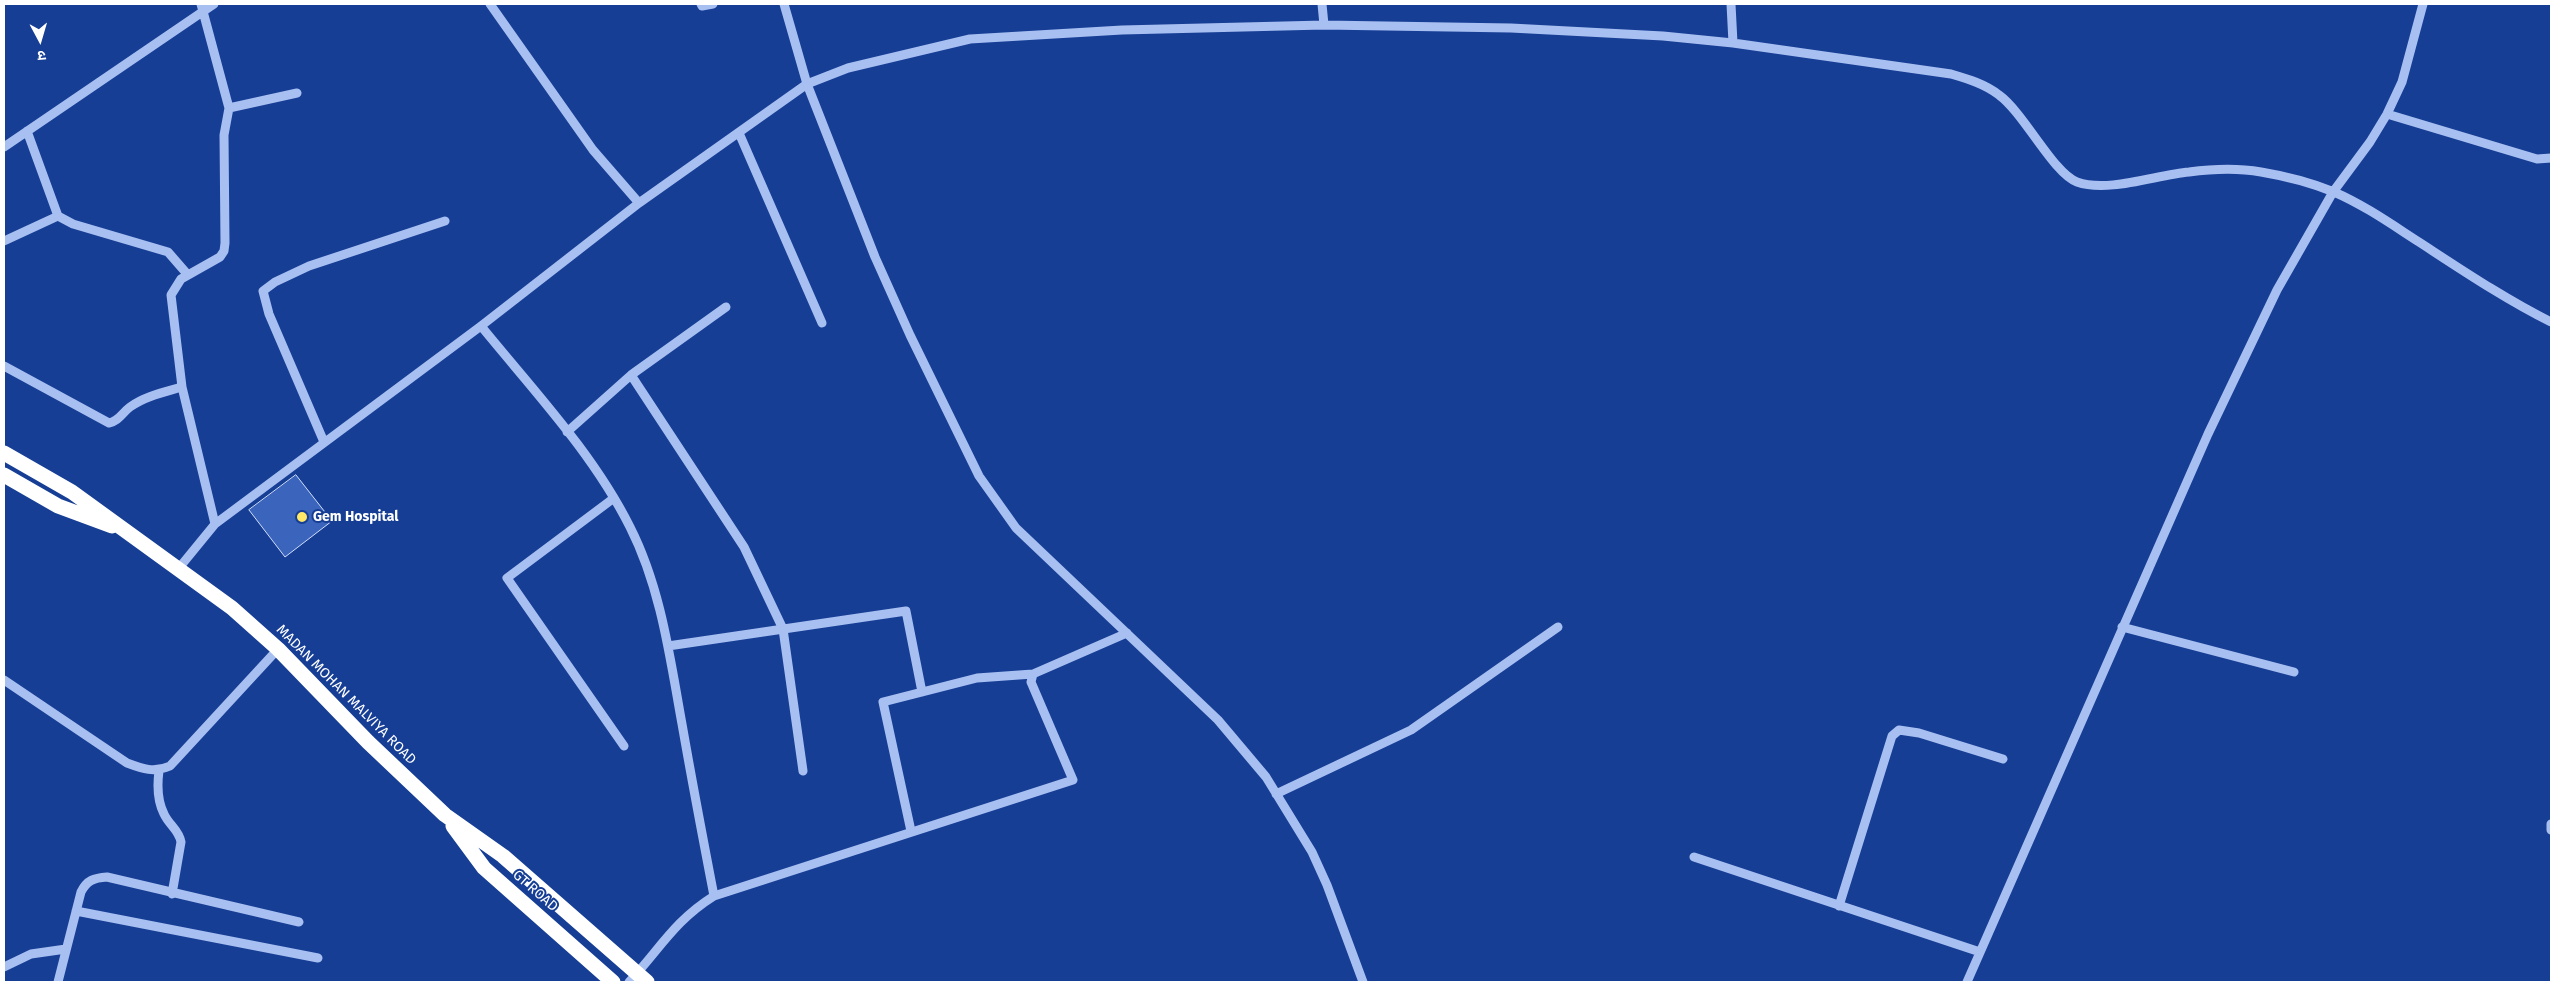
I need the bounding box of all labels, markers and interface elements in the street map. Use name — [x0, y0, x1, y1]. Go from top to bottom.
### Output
north arrow — [15, 15, 65, 65]
text: उ — [37, 47, 47, 64]
place label: Gem Hospital — [313, 509, 398, 525]
marker: Gem Hospital — [295, 510, 309, 524]
street label: MADAN MOHAN MALVIYA ROAD — [273, 622, 419, 768]
street label: GT ROAD — [509, 867, 561, 915]

